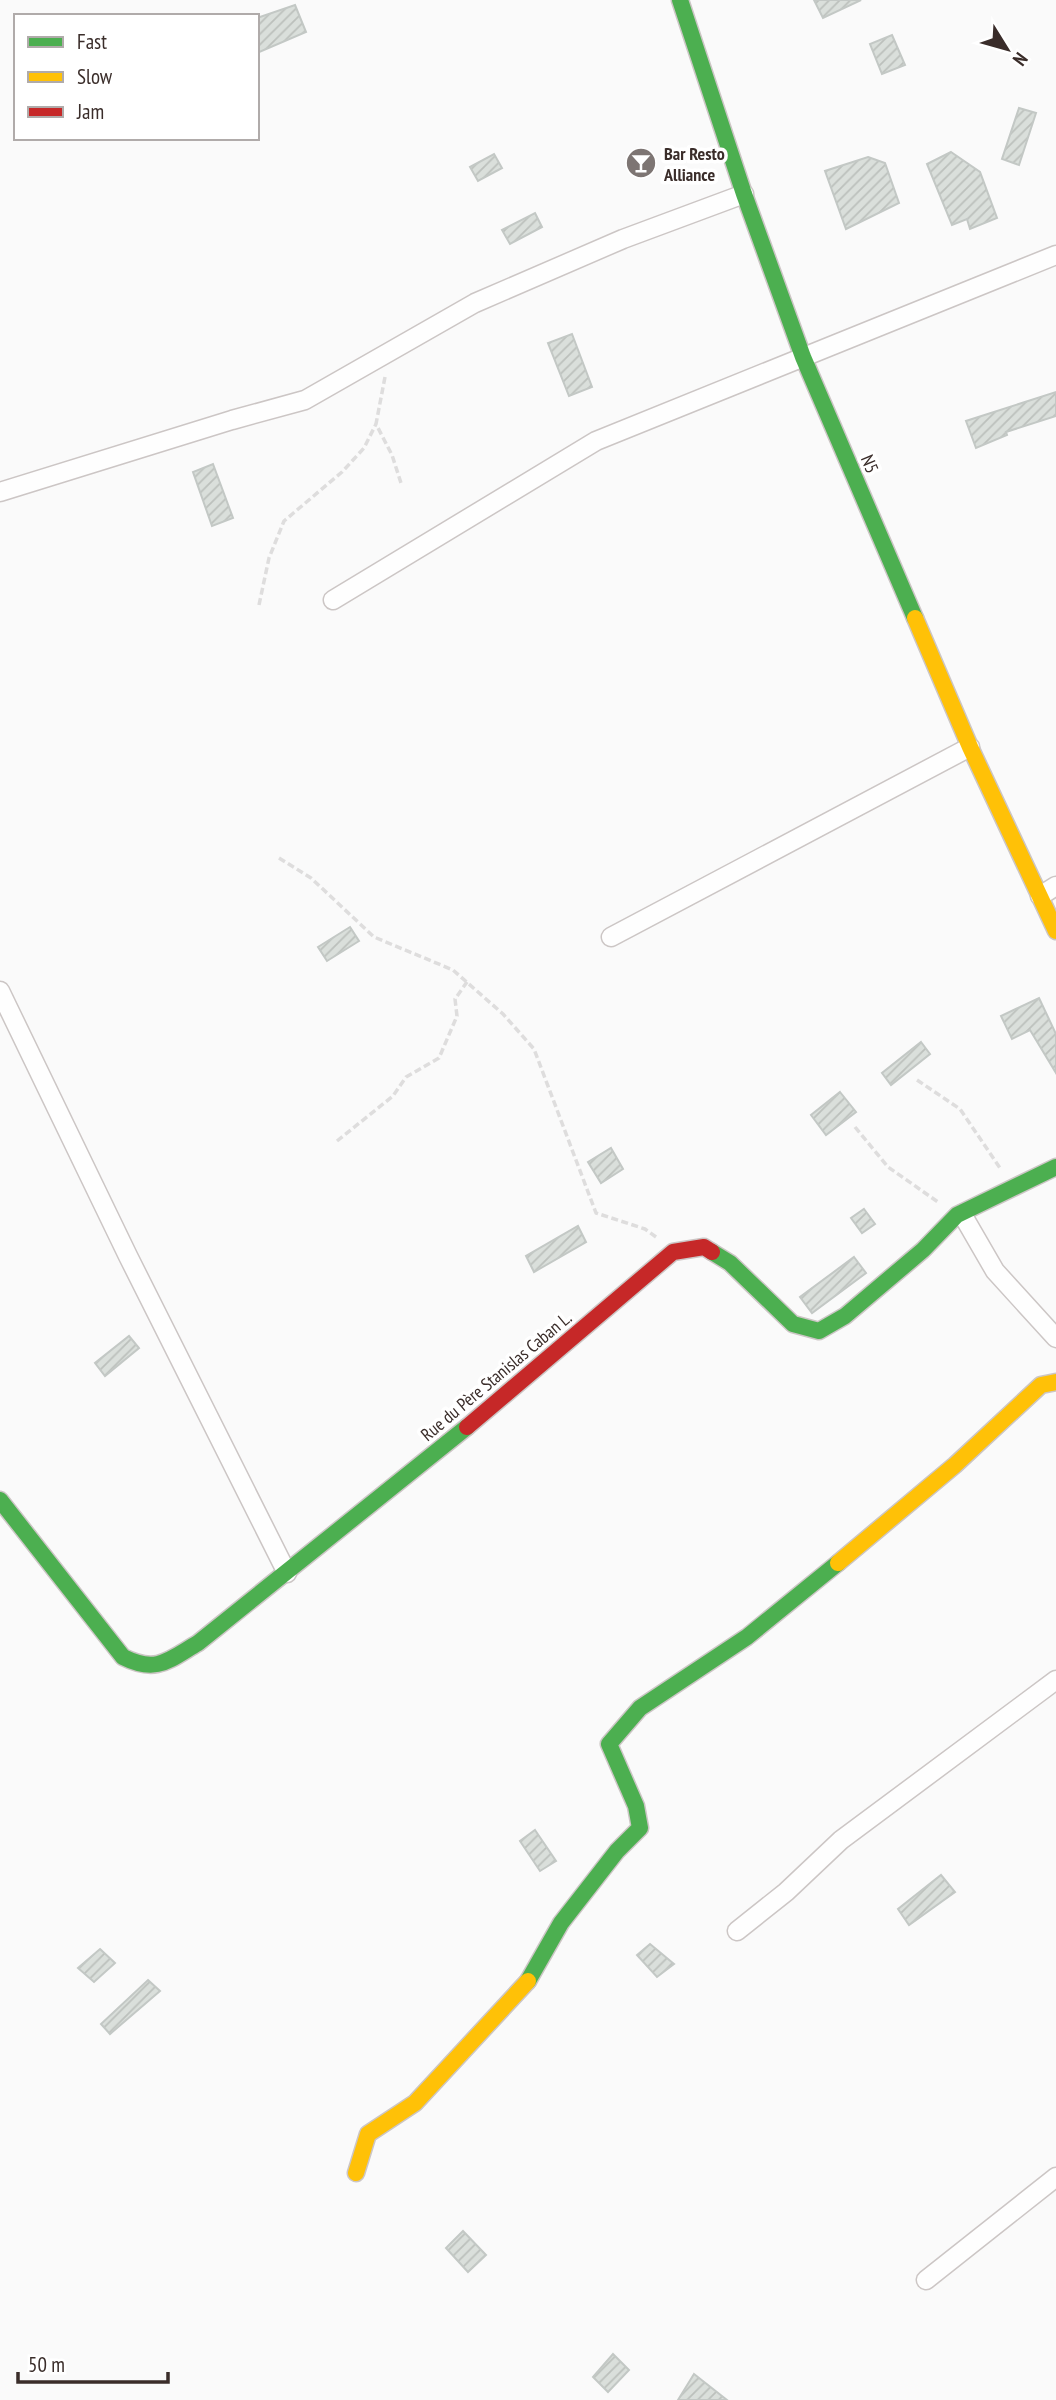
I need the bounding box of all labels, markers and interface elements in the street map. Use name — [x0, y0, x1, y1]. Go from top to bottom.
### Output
legend — [14, 14, 259, 140]
north arrow — [972, 14, 1042, 84]
text: Fast — [77, 28, 107, 55]
text: N — [1008, 48, 1033, 71]
text: Slow — [77, 63, 113, 90]
text: Jam — [76, 98, 104, 125]
place label: Bar Resto Alliance — [663, 142, 725, 186]
bar icon: Bar Resto Alliance — [624, 146, 658, 180]
street label: N5 — [856, 451, 884, 477]
street label: Rue du Père Stanislas Caban L. — [416, 1306, 576, 1446]
scale bar — [18, 2340, 168, 2384]
text: 50 m — [28, 2351, 65, 2378]

